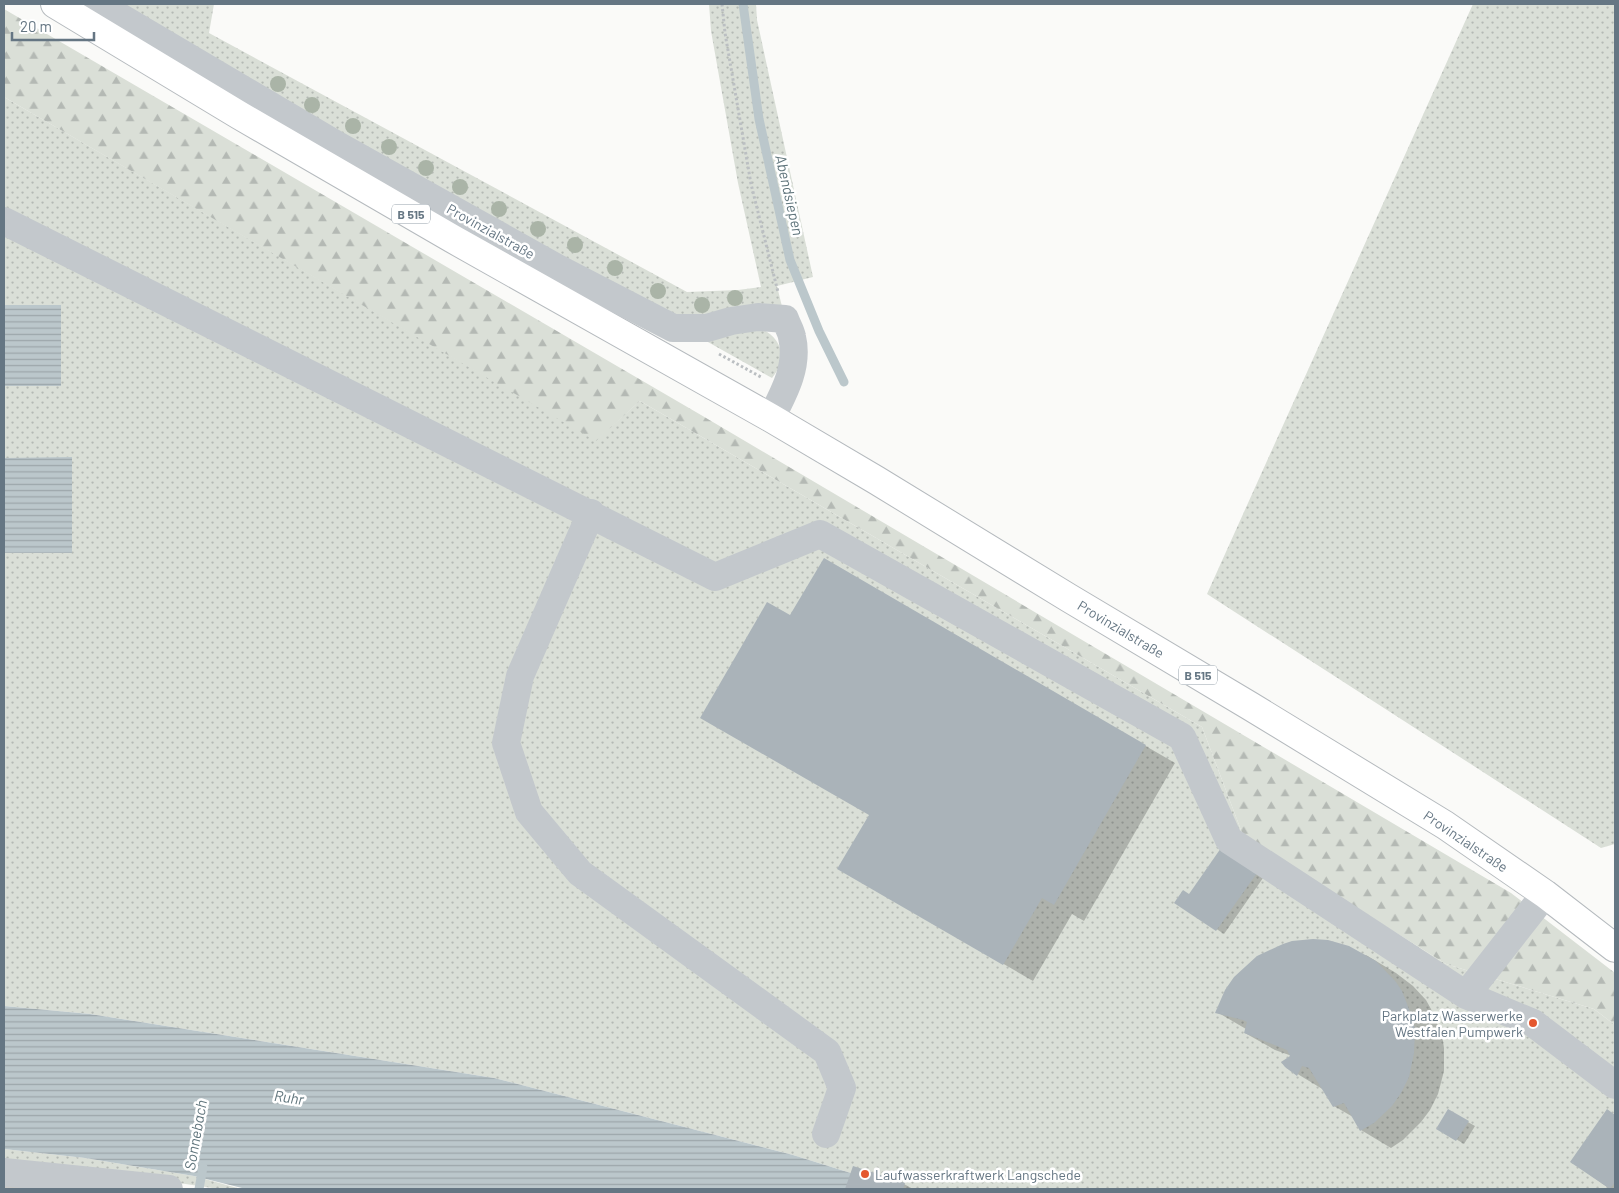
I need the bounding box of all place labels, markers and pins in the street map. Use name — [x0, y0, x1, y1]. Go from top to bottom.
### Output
place label: Parkplatz Wasserwerke Westfalen Pumpwerk — [1382, 1007, 1523, 1040]
marker: Parkplatz Wasserwerke Westfalen Pumpwerk — [1527, 1017, 1539, 1029]
place label: Laufwasserkraftwerk Langschede — [875, 1166, 1081, 1183]
marker: Laufwasserkraftwerk Langschede — [859, 1168, 871, 1180]

